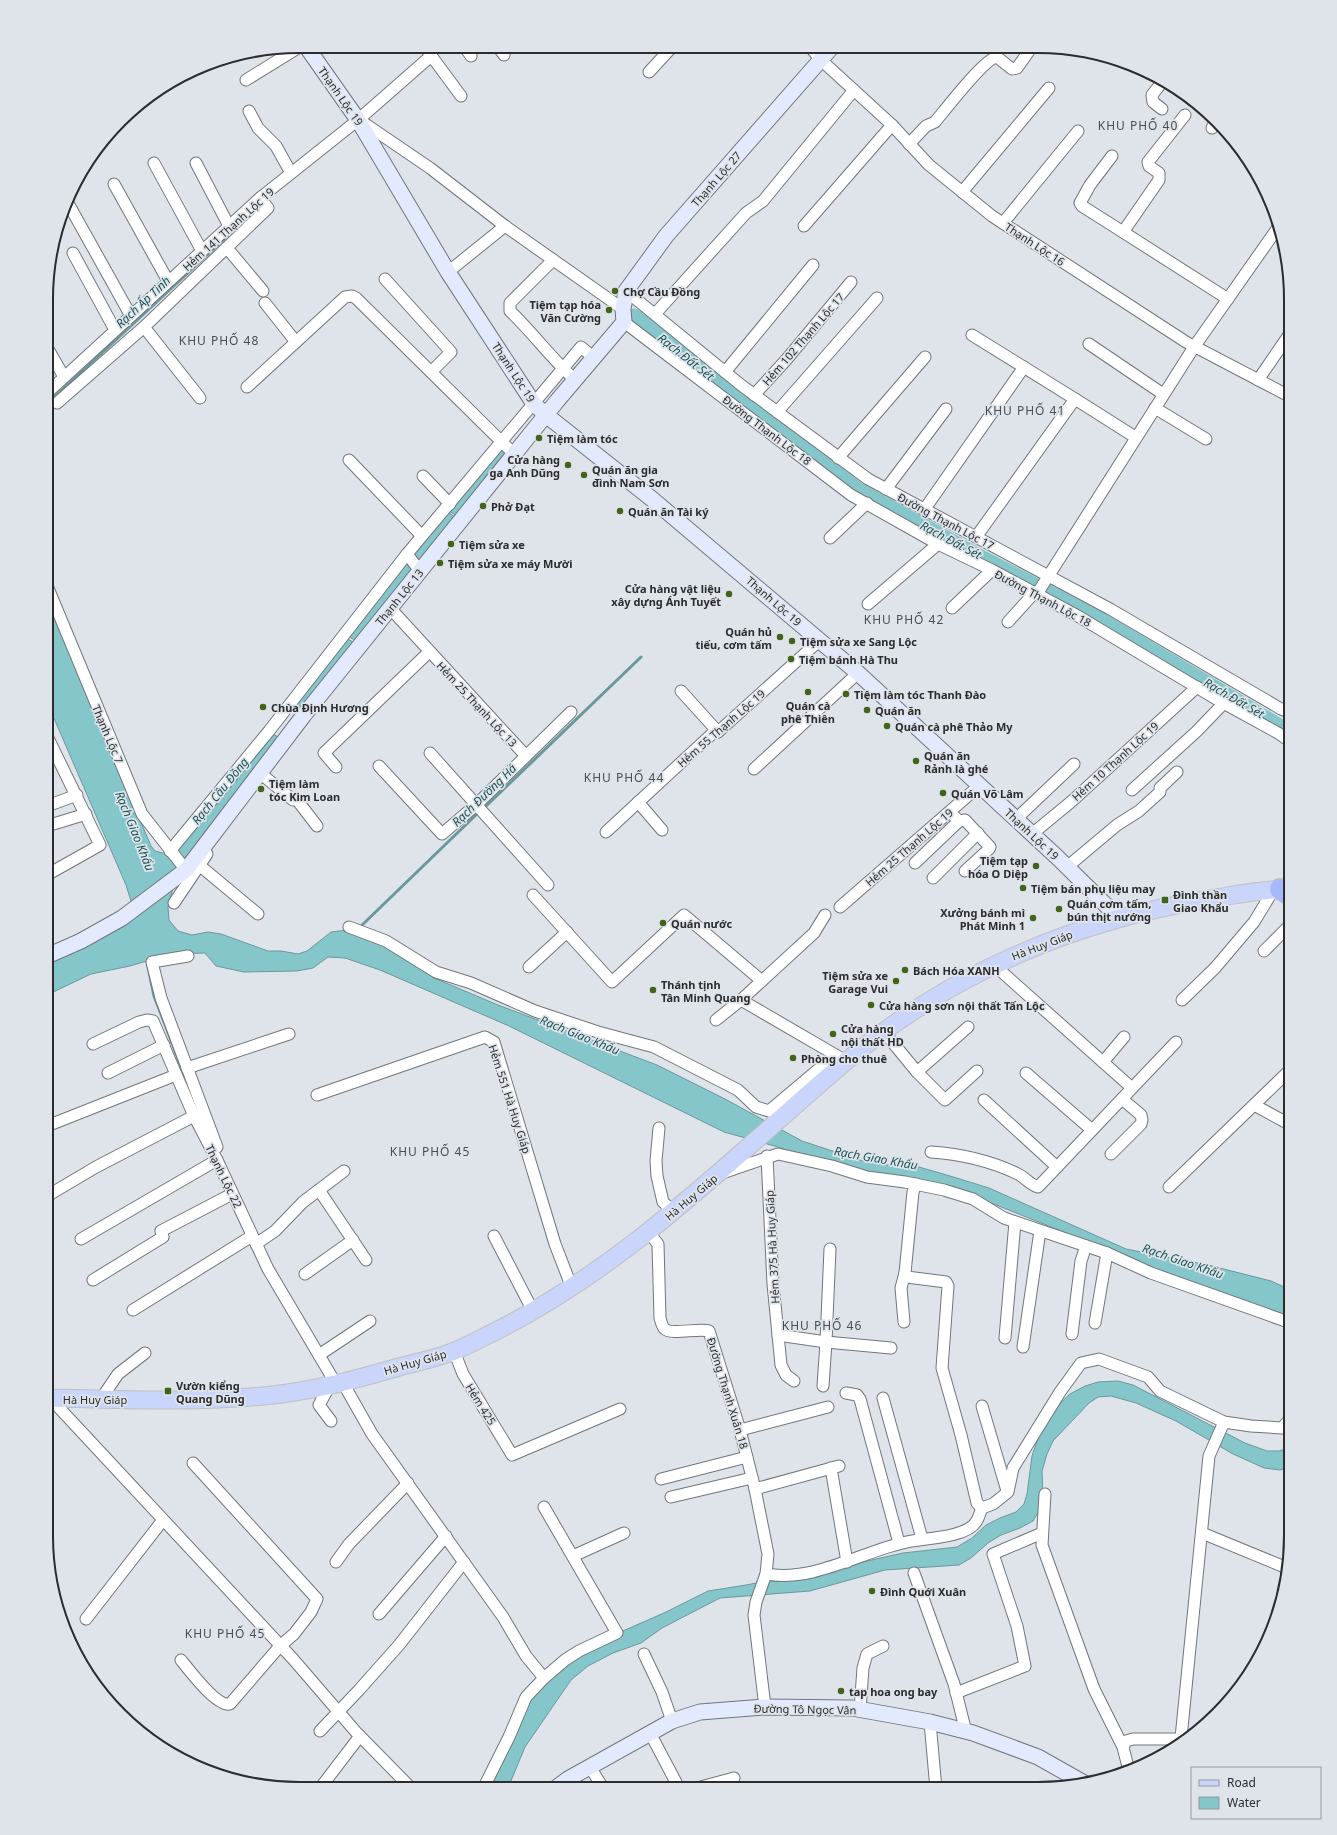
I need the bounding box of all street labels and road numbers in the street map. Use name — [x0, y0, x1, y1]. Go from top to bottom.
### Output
street label: Thạnh Lộc 19 — [315, 64, 367, 128]
street label: Thạnh Lộc 27 — [688, 148, 744, 210]
street label: Hẻm 141 Thạnh Lộc 19 — [179, 184, 277, 274]
street label: Thạnh Lộc 16 — [1002, 219, 1068, 269]
street label: Hẻm 102 Thạnh Lộc 17 — [759, 290, 847, 388]
street label: Thạnh Lộc 19 — [489, 339, 539, 405]
street label: Đường Thạnh Lộc 18 — [720, 392, 814, 468]
street label: Đường Thạnh Lộc 17 — [895, 489, 997, 553]
street label: Thạnh Lộc 13 — [372, 566, 426, 628]
street label: Đường Thạnh Lộc 18 — [992, 566, 1094, 630]
street label: Thạnh Lộc 19 — [743, 573, 805, 629]
street label: Hẻm 25 Thạnh Lộc 13 — [433, 658, 521, 750]
street label: Hẻm 55 Thạnh Lộc 19 — [674, 686, 768, 770]
street label: Thạnh Lộc 7 — [89, 702, 127, 766]
street label: Hẻm 10 Thạnh Lộc 19 — [1068, 718, 1162, 804]
street label: Hẻm 25 Thạnh Lộc 19 — [862, 805, 956, 889]
street label: Thạnh Lộc 19 — [1002, 805, 1062, 863]
street label: Hà Huy Giáp — [1009, 926, 1075, 964]
street label: Hẻm 551 Hà Huy Giáp — [485, 1043, 535, 1156]
street label: Thạnh Lộc 22 — [202, 1142, 246, 1210]
street label: Hà Huy Giáp — [662, 1170, 721, 1223]
street label: Hẻm 375 Hà Huy Giáp — [762, 1190, 782, 1304]
street label: Đường Thạnh Xuân 18 — [704, 1335, 752, 1451]
street label: Hà Huy Giáp — [382, 1346, 448, 1378]
street label: Hẻm 425 — [462, 1380, 500, 1428]
street label: Hà Huy Giáp — [63, 1392, 127, 1407]
street label: Đường Tô Ngọc Vân — [753, 1701, 857, 1717]

